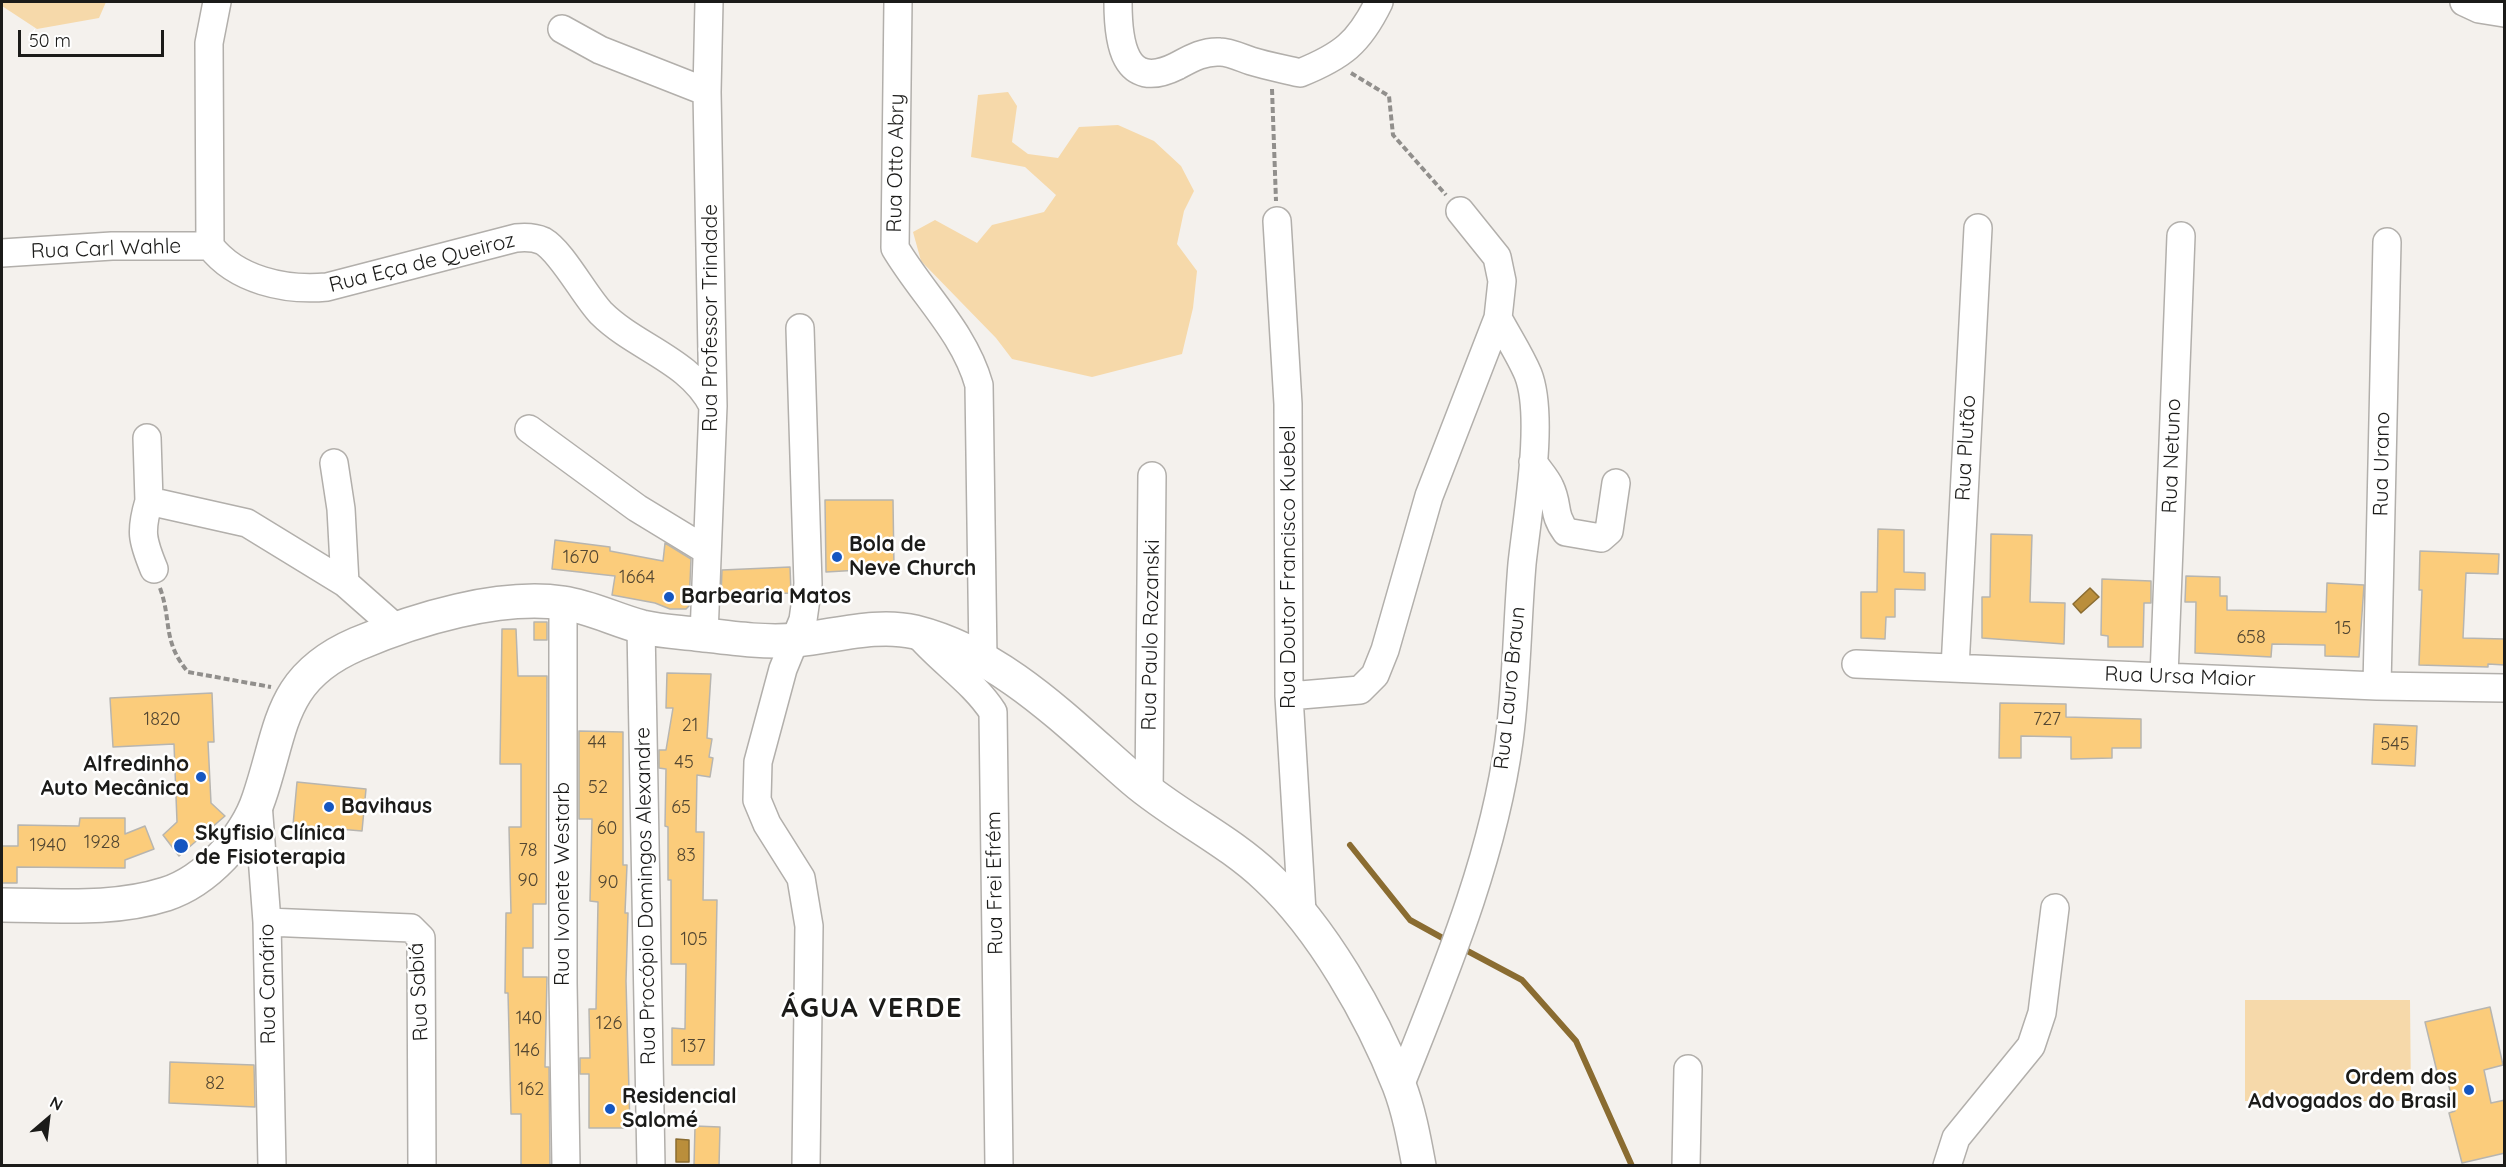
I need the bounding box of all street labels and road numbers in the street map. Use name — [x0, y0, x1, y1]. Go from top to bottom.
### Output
street label: Rua Otto Abry — [882, 93, 910, 233]
street label: Rua Professor Trindade — [698, 204, 724, 432]
street label: Rua Eça de Queiroz — [326, 228, 518, 298]
street label: Rua Carl Wahle — [30, 234, 182, 264]
street label: Rua Plutão — [1951, 394, 1981, 502]
street label: Rua Netuno — [2157, 398, 2187, 514]
street label: Rua Urano — [2368, 411, 2396, 517]
street label: Rua Doutor Francisco Kuebel — [1276, 425, 1302, 709]
street label: Rua Paulo Rozanski — [1137, 539, 1165, 731]
street label: Rua Lauro Braun — [1489, 605, 1531, 771]
street label: Rua Ursa Maior — [2104, 662, 2256, 692]
street label: Rua Procópio Domingos Alexandre — [630, 727, 662, 1065]
street label: Rua Ivonete Westarb — [550, 782, 576, 986]
street label: Rua Frei Efrém — [981, 811, 1009, 955]
street label: Rua Canário — [254, 923, 282, 1045]
street label: Rua Sabiá — [404, 942, 434, 1042]

